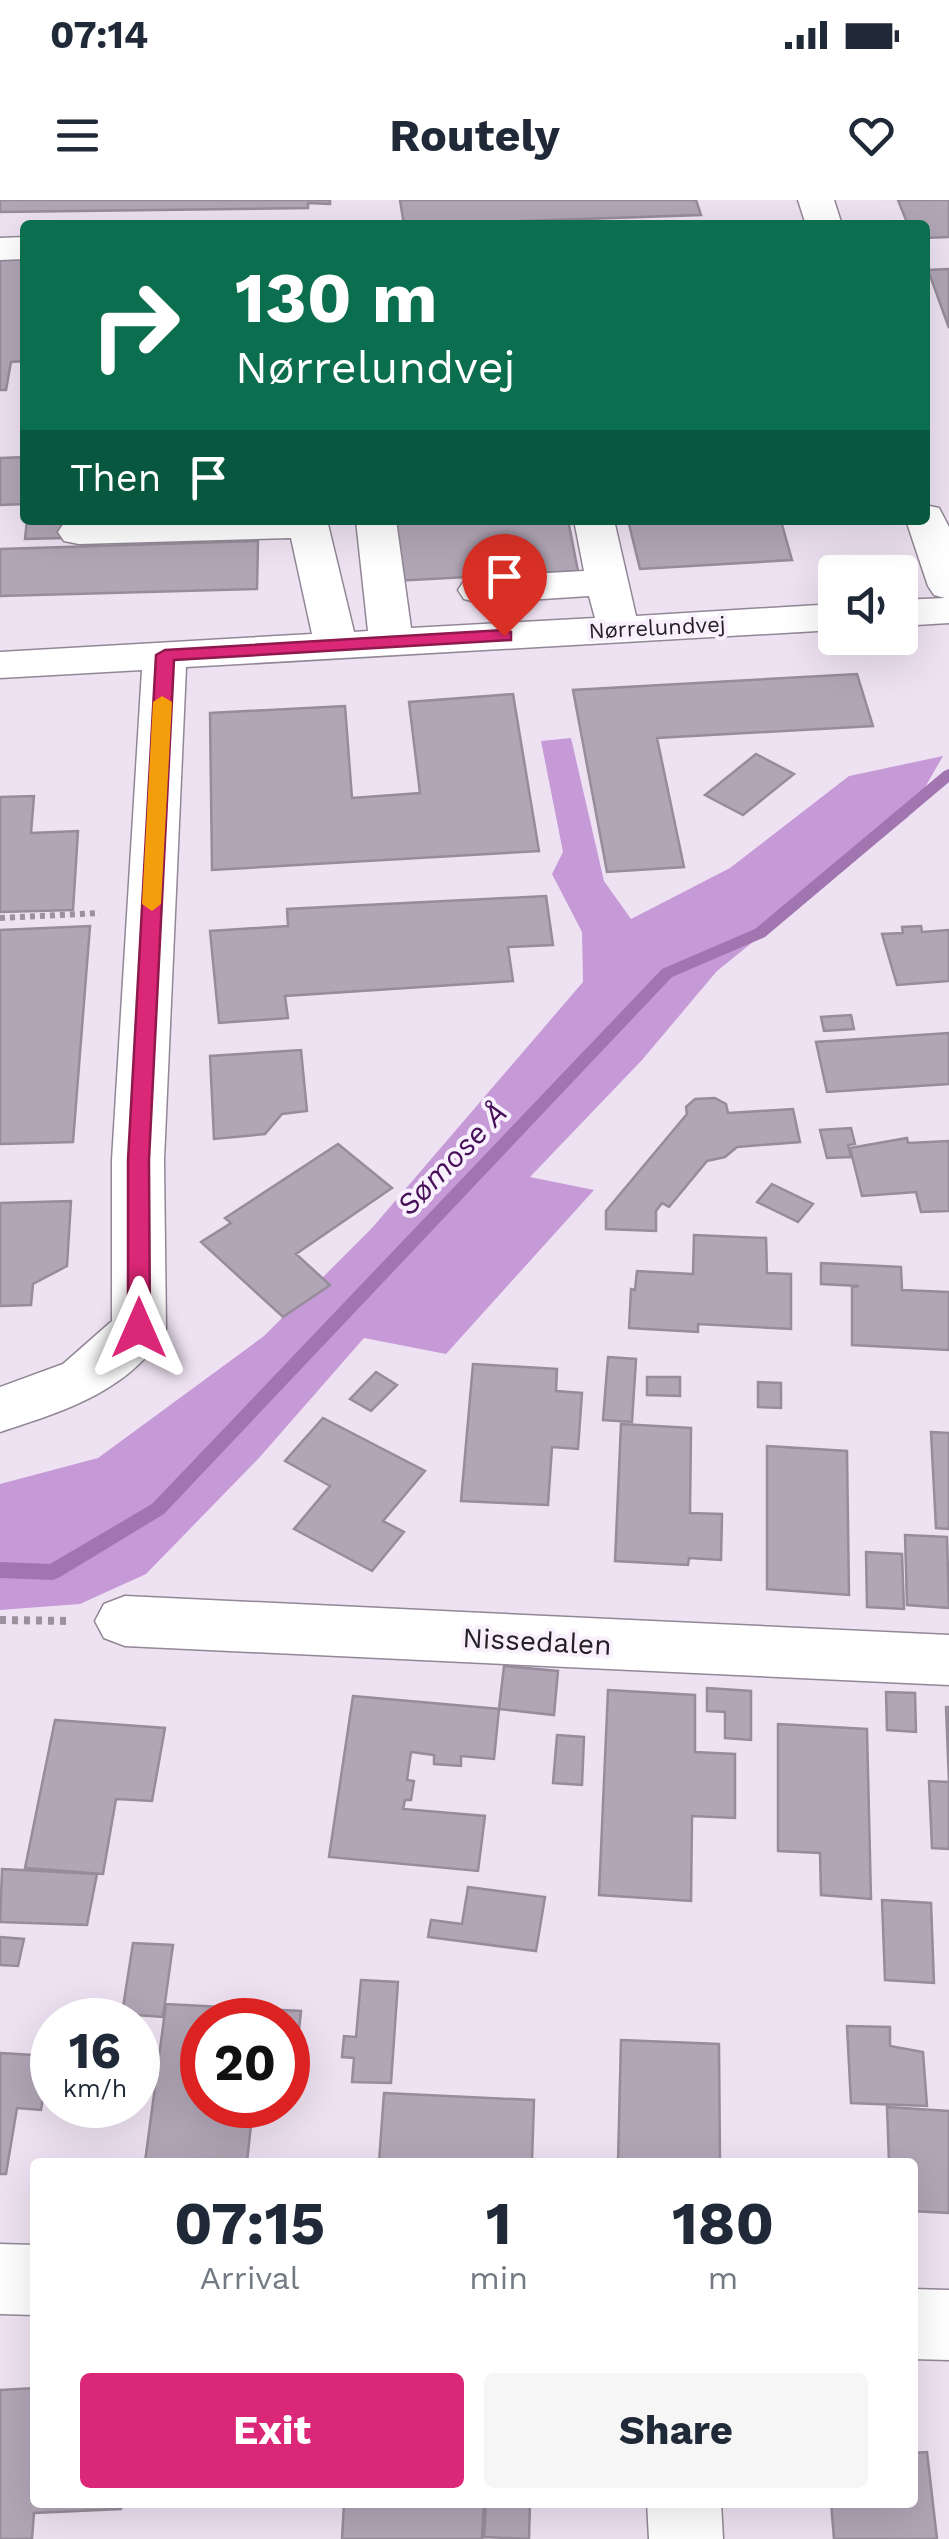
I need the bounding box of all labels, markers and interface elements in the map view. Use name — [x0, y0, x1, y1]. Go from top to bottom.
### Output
text: 07:14 — [50, 13, 148, 57]
icon: menu — [50, 108, 105, 163]
icon: heart — [844, 108, 899, 163]
text: Routely — [389, 109, 560, 162]
text: 130 m — [235, 257, 438, 339]
icon: right — [70, 260, 200, 390]
text: Nørrelundvej — [235, 341, 516, 394]
icon: arrive — [181, 450, 236, 505]
text: Then — [70, 456, 161, 500]
pin — [462, 534, 547, 637]
icon: arrive — [477, 549, 532, 604]
map controls — [818, 555, 918, 655]
button: sound — [818, 555, 918, 655]
street label: Nørrelundvej — [588, 611, 726, 644]
water label: Sømose Å — [389, 1095, 514, 1222]
position arrow — [87, 1276, 191, 1380]
street label: Nissedalen — [462, 1621, 612, 1662]
speed limit sign: 20 — [180, 1998, 310, 2128]
text: 16 — [69, 2021, 121, 2080]
text: km/h — [63, 2074, 127, 2103]
text: 07:15 — [174, 2188, 325, 2259]
text: 1 — [486, 2188, 512, 2259]
text: 180 — [672, 2188, 774, 2259]
text: Arrival — [200, 2259, 300, 2297]
text: min — [469, 2259, 528, 2297]
text: m — [708, 2259, 738, 2297]
button: Exit — [80, 2373, 464, 2488]
button: Share — [484, 2373, 868, 2488]

